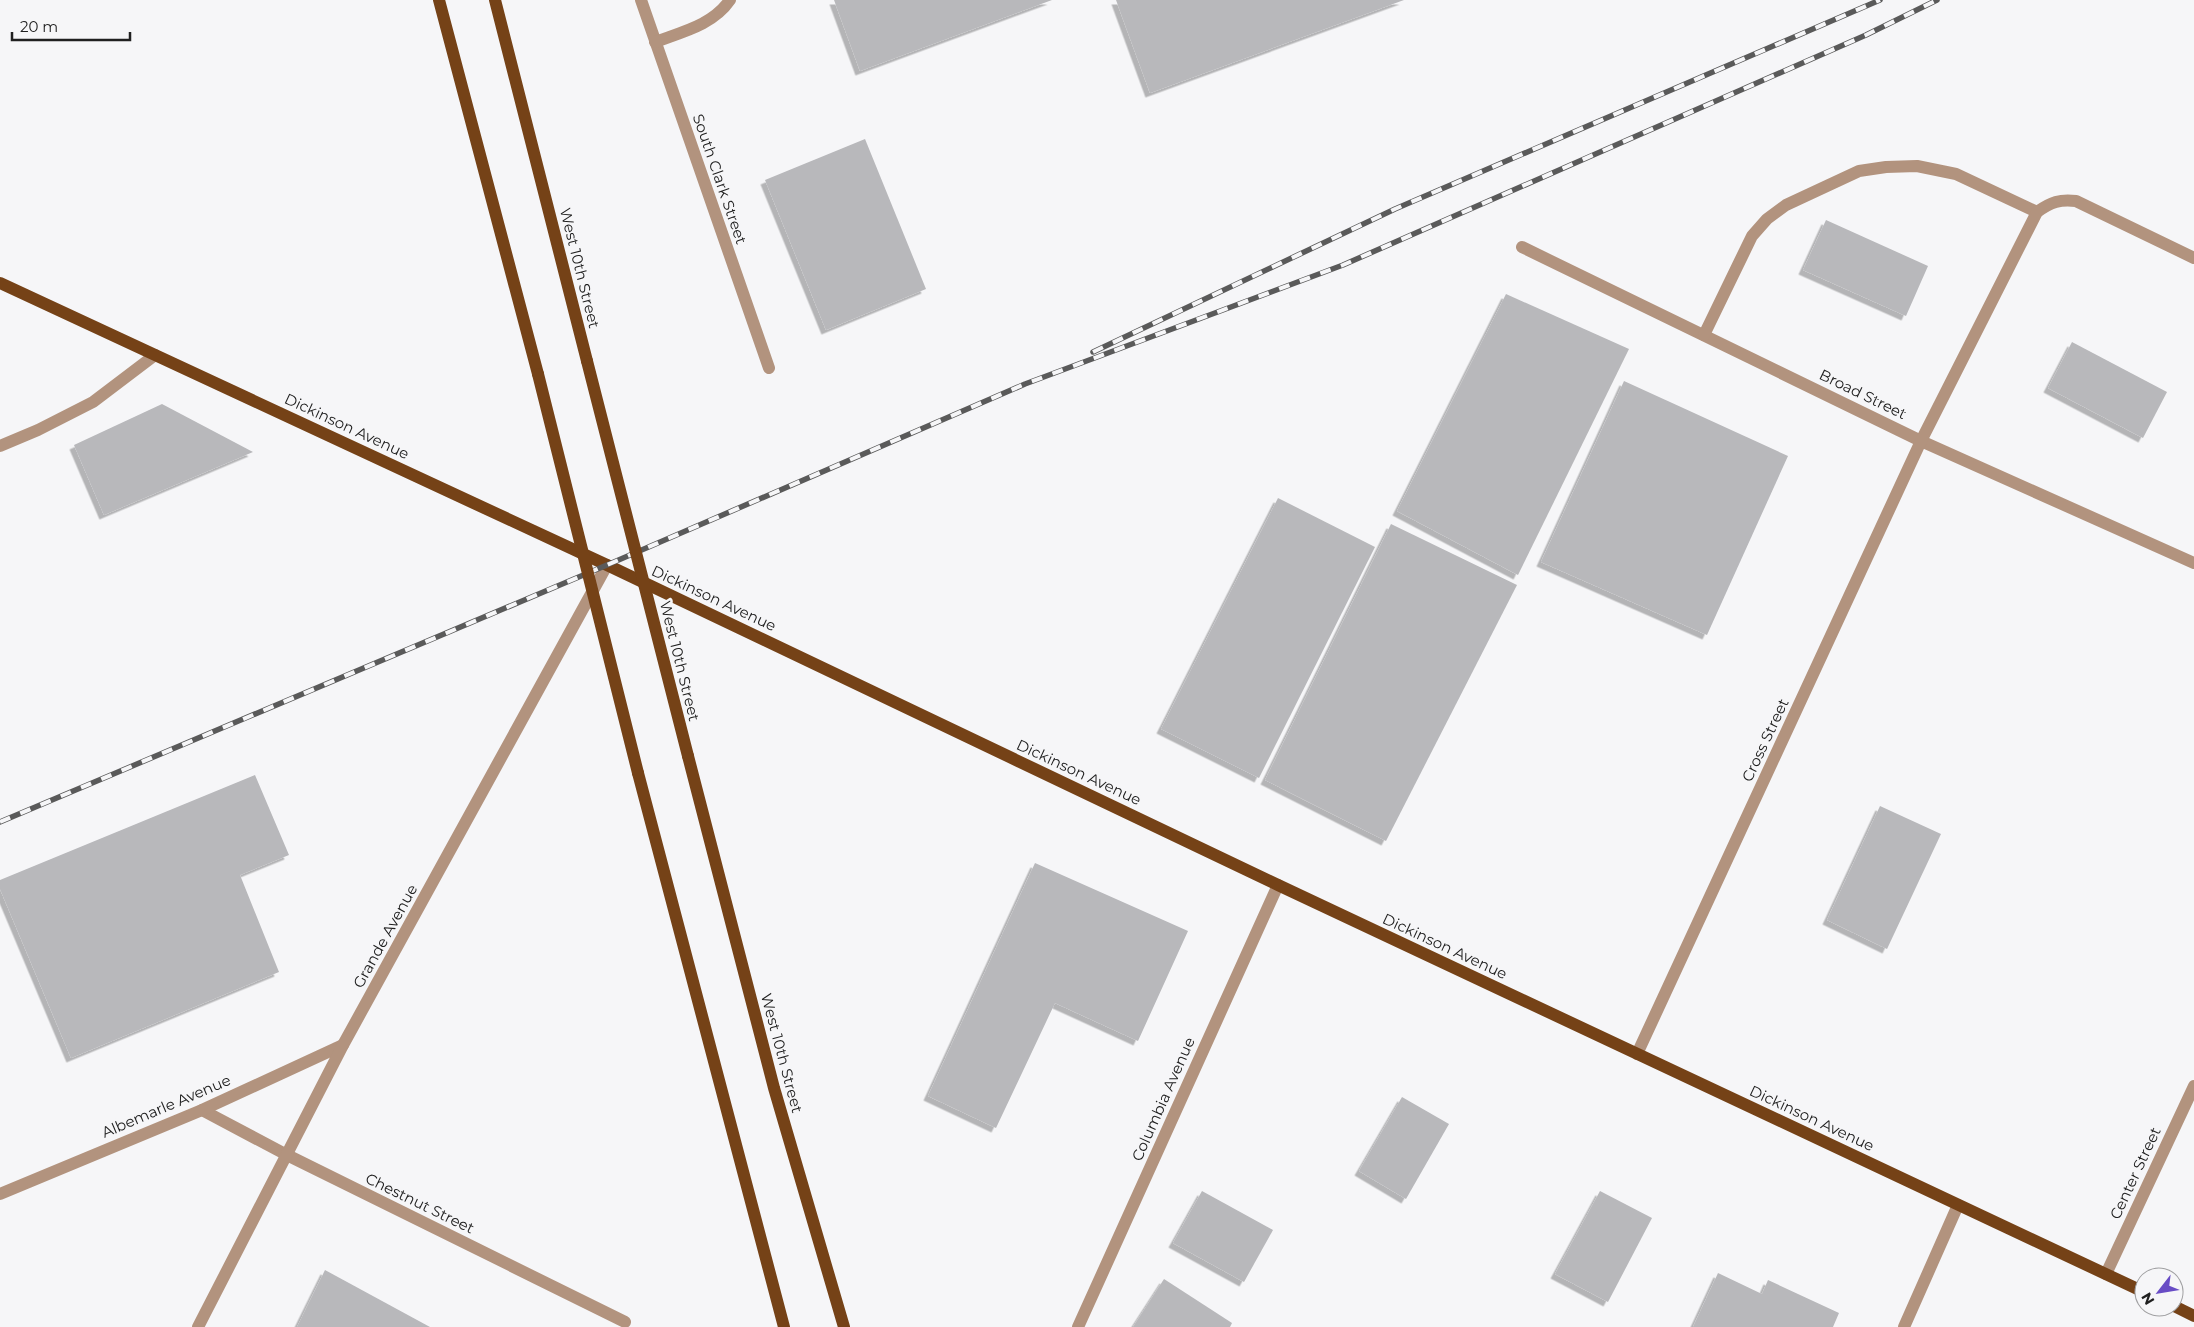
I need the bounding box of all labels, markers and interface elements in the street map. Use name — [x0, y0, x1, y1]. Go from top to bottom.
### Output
scale bar — [12, 10, 130, 42]
text: 20 m — [20, 17, 58, 36]
street label: South Clark Street — [689, 111, 751, 247]
street label: West 10th Street — [556, 206, 604, 330]
street label: Broad Street — [1816, 365, 1910, 423]
street label: Dickinson Avenue — [282, 389, 412, 463]
street label: Dickinson Avenue — [649, 561, 779, 635]
street label: West 10th Street — [656, 599, 704, 723]
street label: Cross Street — [1737, 695, 1793, 785]
street label: Dickinson Avenue — [1014, 735, 1144, 809]
street label: Grande Avenue — [349, 881, 421, 991]
street label: Dickinson Avenue — [1380, 909, 1510, 983]
street label: West 10th Street — [757, 991, 807, 1115]
street label: Columbia Avenue — [1127, 1034, 1199, 1164]
street label: Albemarle Avenue — [99, 1070, 233, 1142]
street label: Dickinson Avenue — [1747, 1081, 1877, 1155]
street label: Center Street — [2105, 1124, 2165, 1222]
street label: Chestnut Street — [362, 1168, 478, 1238]
north arrow — [2134, 1267, 2184, 1317]
text: N — [2137, 1289, 2158, 1308]

